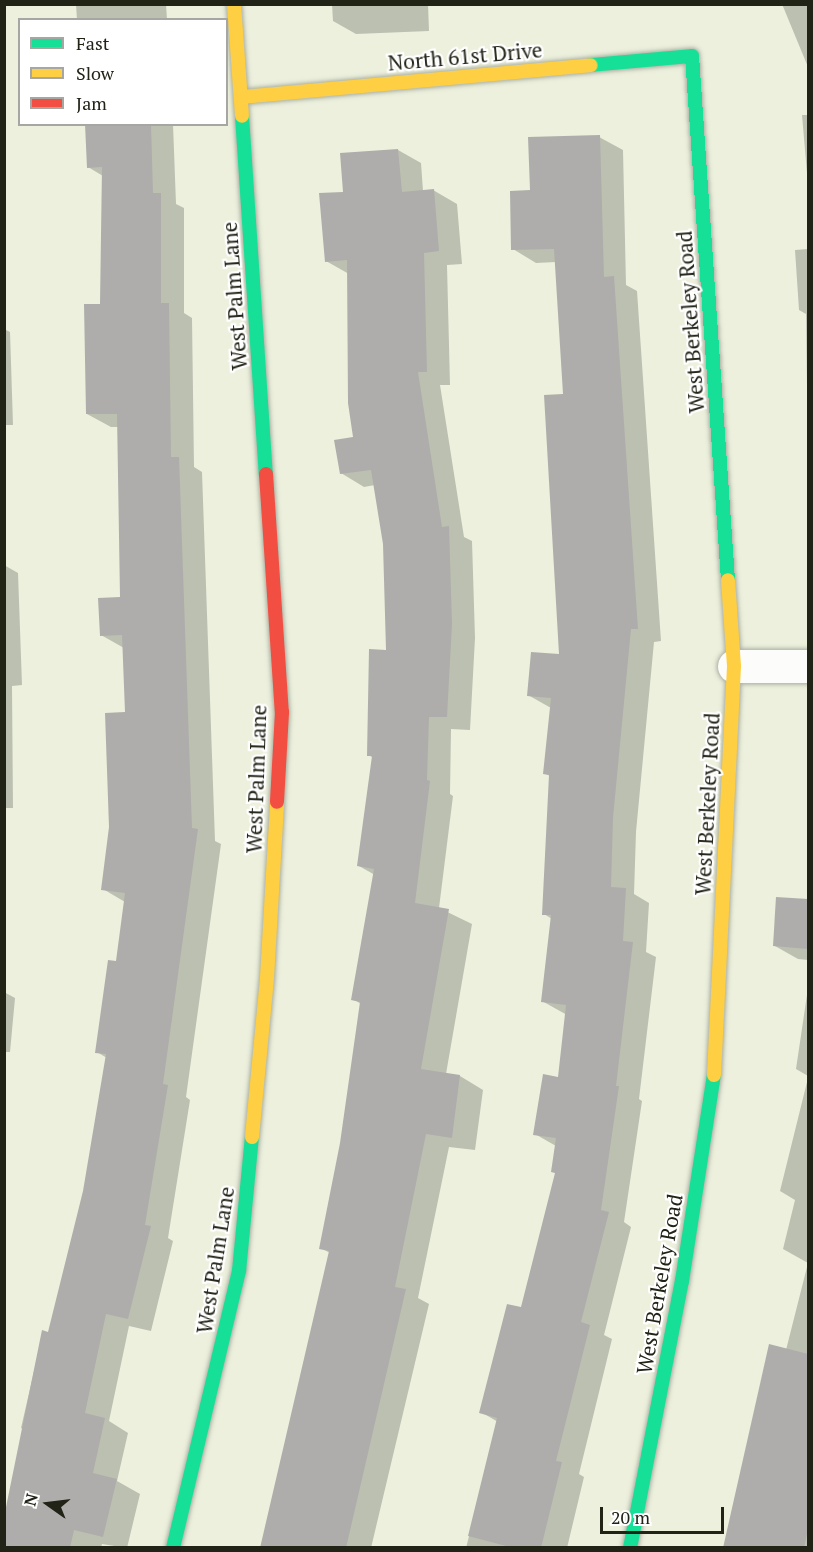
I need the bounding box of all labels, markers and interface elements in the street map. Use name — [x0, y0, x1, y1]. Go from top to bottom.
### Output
legend — [18, 18, 228, 126]
text: Fast — [76, 31, 109, 55]
street label: North 61st Drive — [387, 37, 543, 75]
text: Slow — [76, 61, 114, 85]
text: Jam — [76, 91, 107, 115]
street label: West Palm Lane — [216, 221, 252, 371]
street label: West Berkeley Road — [671, 230, 709, 414]
street label: West Palm Lane — [241, 704, 271, 854]
street label: West Berkeley Road — [690, 712, 724, 896]
street label: West Palm Lane — [191, 1185, 239, 1335]
street label: West Berkeley Road — [631, 1192, 687, 1376]
north arrow — [18, 1474, 78, 1534]
text: N — [18, 1491, 43, 1508]
scale bar — [603, 1495, 728, 1533]
text: 20 m — [611, 1505, 650, 1529]

